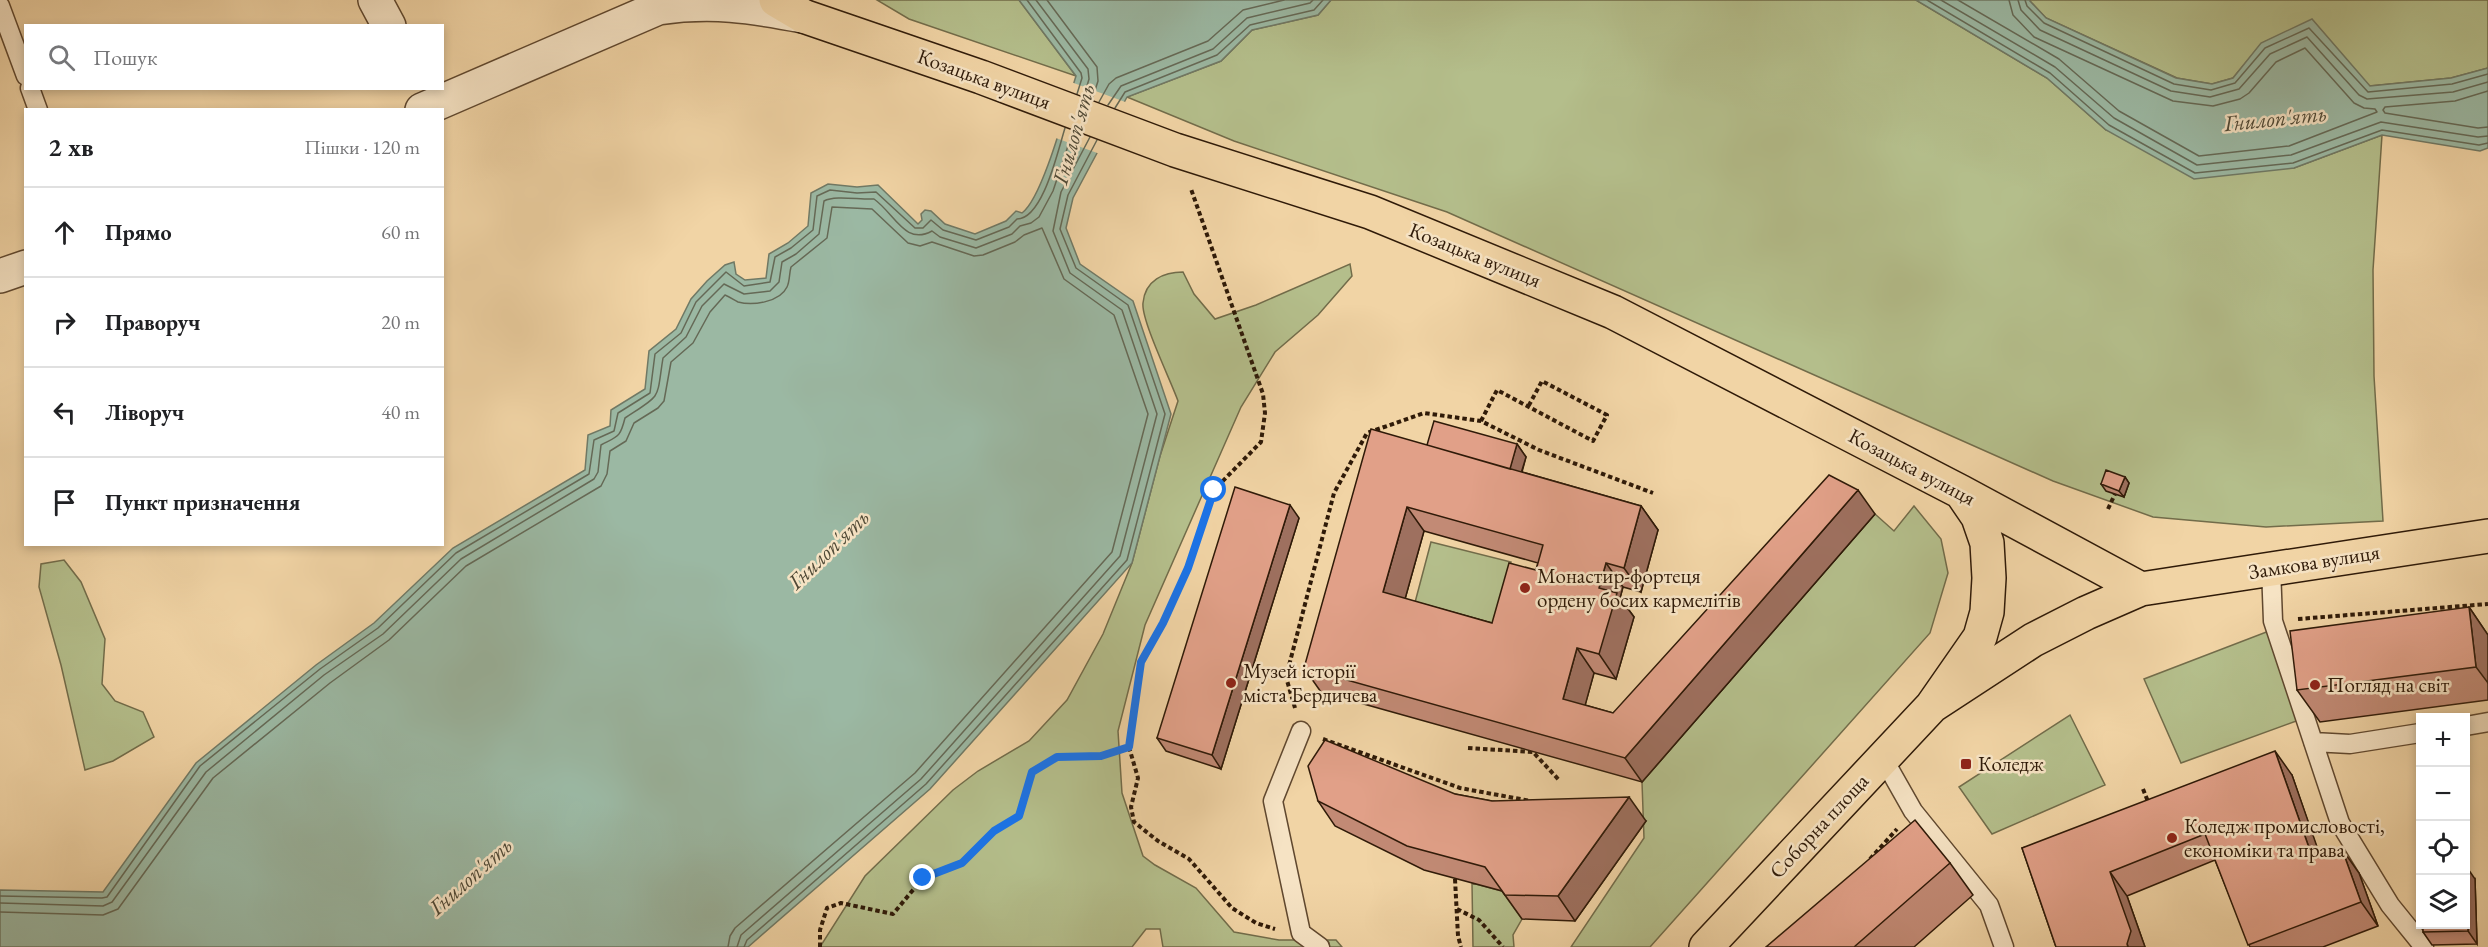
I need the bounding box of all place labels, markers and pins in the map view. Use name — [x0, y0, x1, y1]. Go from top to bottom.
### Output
place label: Монастир-фортеця ордену босих кармелітів — [1537, 562, 1741, 613]
marker: Монастир-фортеця ордену босих кармелітів — [1518, 581, 1532, 595]
place label: Музей історії міста Бердичева — [1243, 657, 1378, 708]
place label: Погляд на світ — [2327, 671, 2450, 698]
marker: Музей історії міста Бердичева — [1224, 676, 1238, 690]
marker: Погляд на світ — [2308, 678, 2322, 692]
place label: Коледж — [1978, 750, 2044, 777]
marker: Коледж — [1959, 757, 1973, 771]
place label: Коледж промисловості, економіки та права — [2184, 812, 2385, 863]
marker: Коледж промисловості, економіки та права — [2165, 831, 2179, 845]

